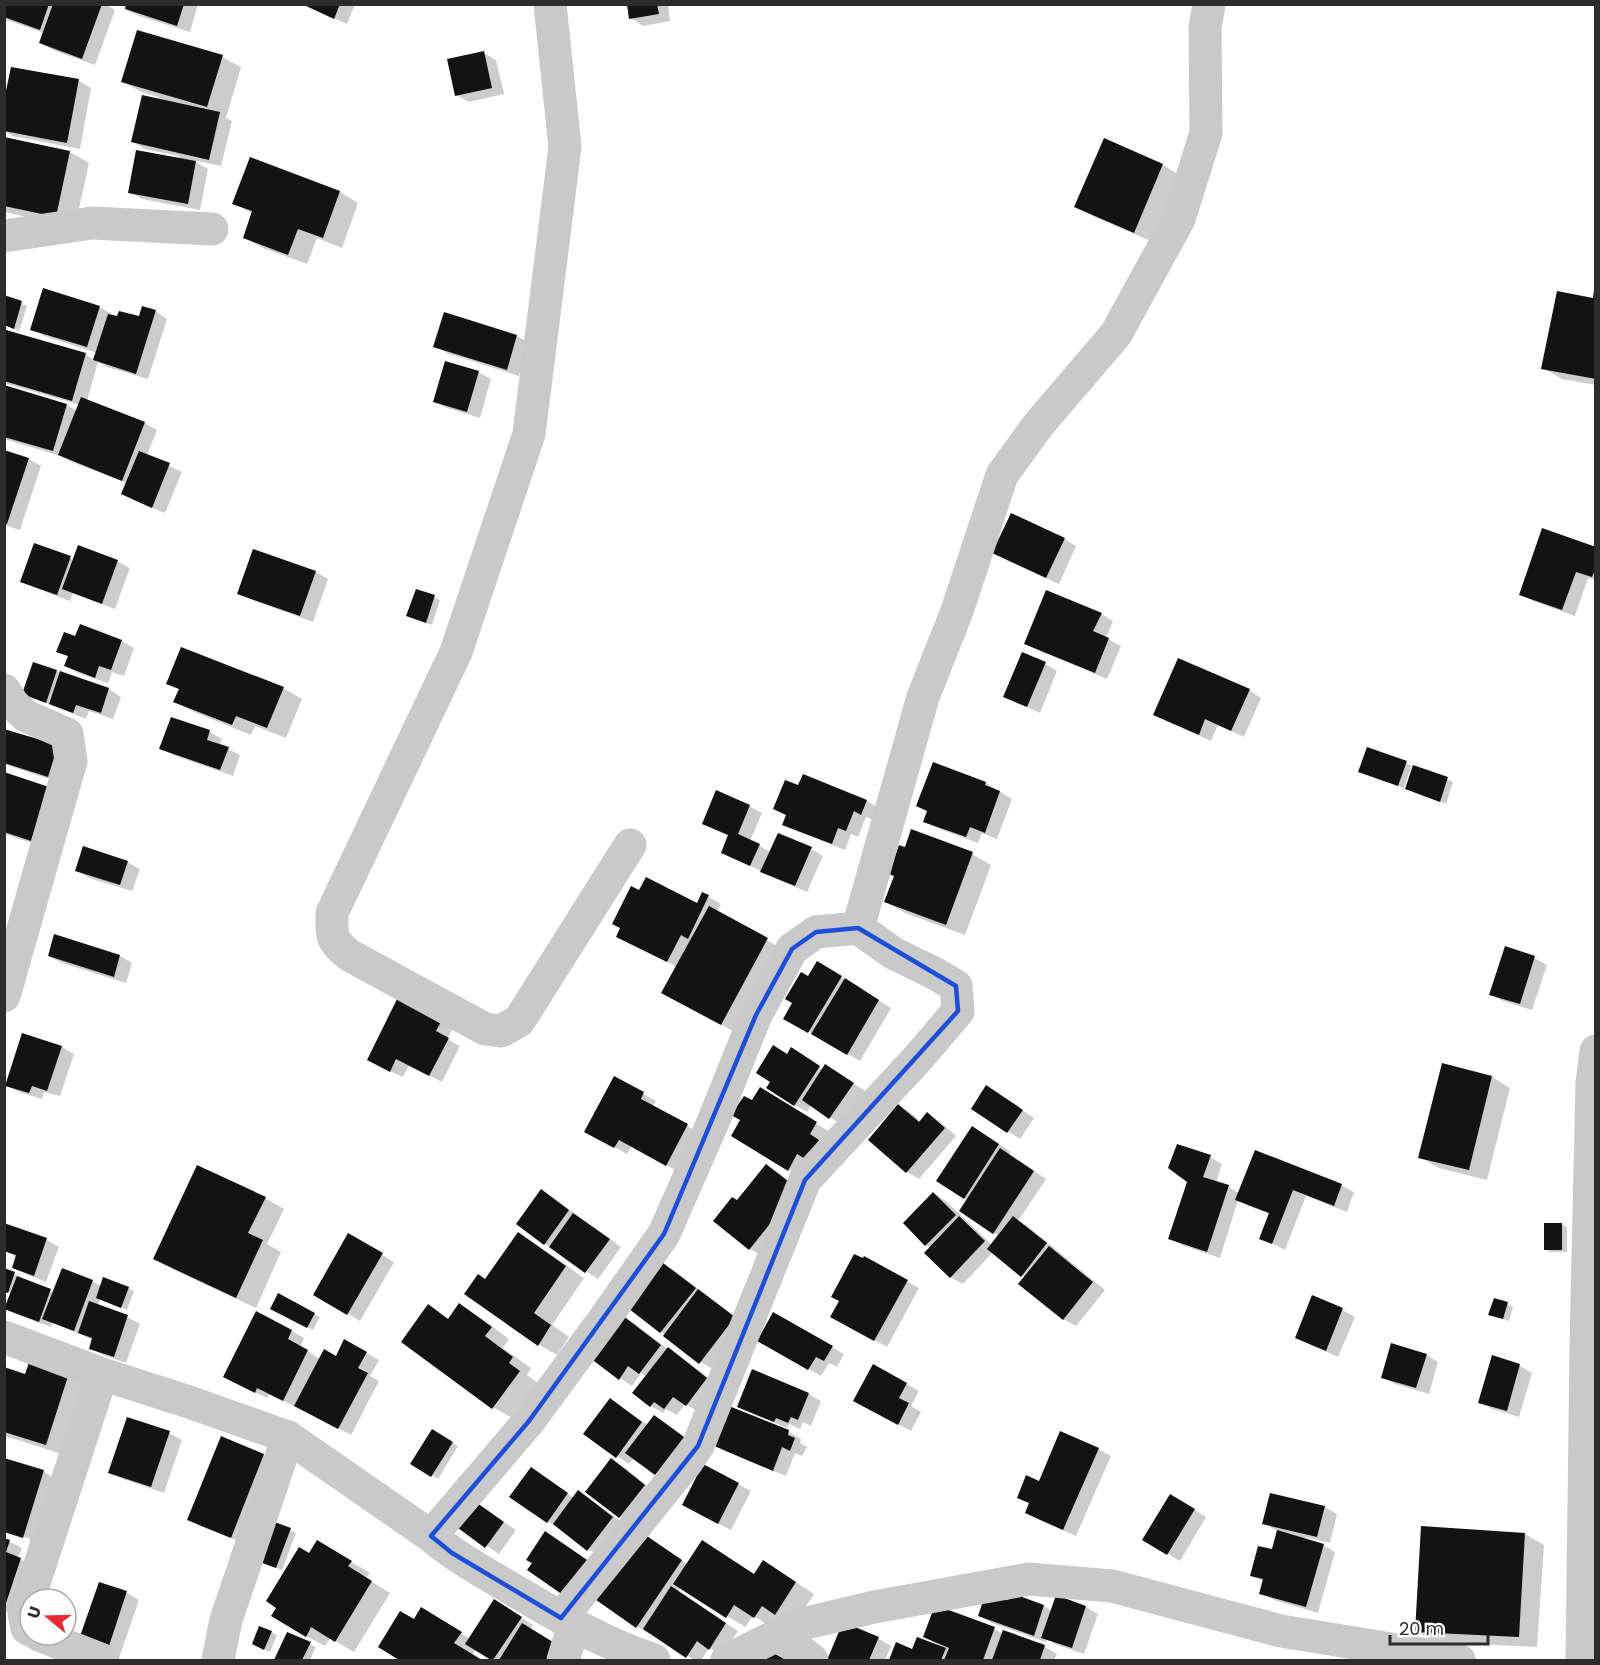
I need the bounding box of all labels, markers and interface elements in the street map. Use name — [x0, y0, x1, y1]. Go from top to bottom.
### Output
north arrow — [18, 1587, 78, 1647]
text: U — [22, 1603, 47, 1621]
scale bar — [1390, 1608, 1488, 1646]
text: 20 m — [1399, 1616, 1444, 1641]

